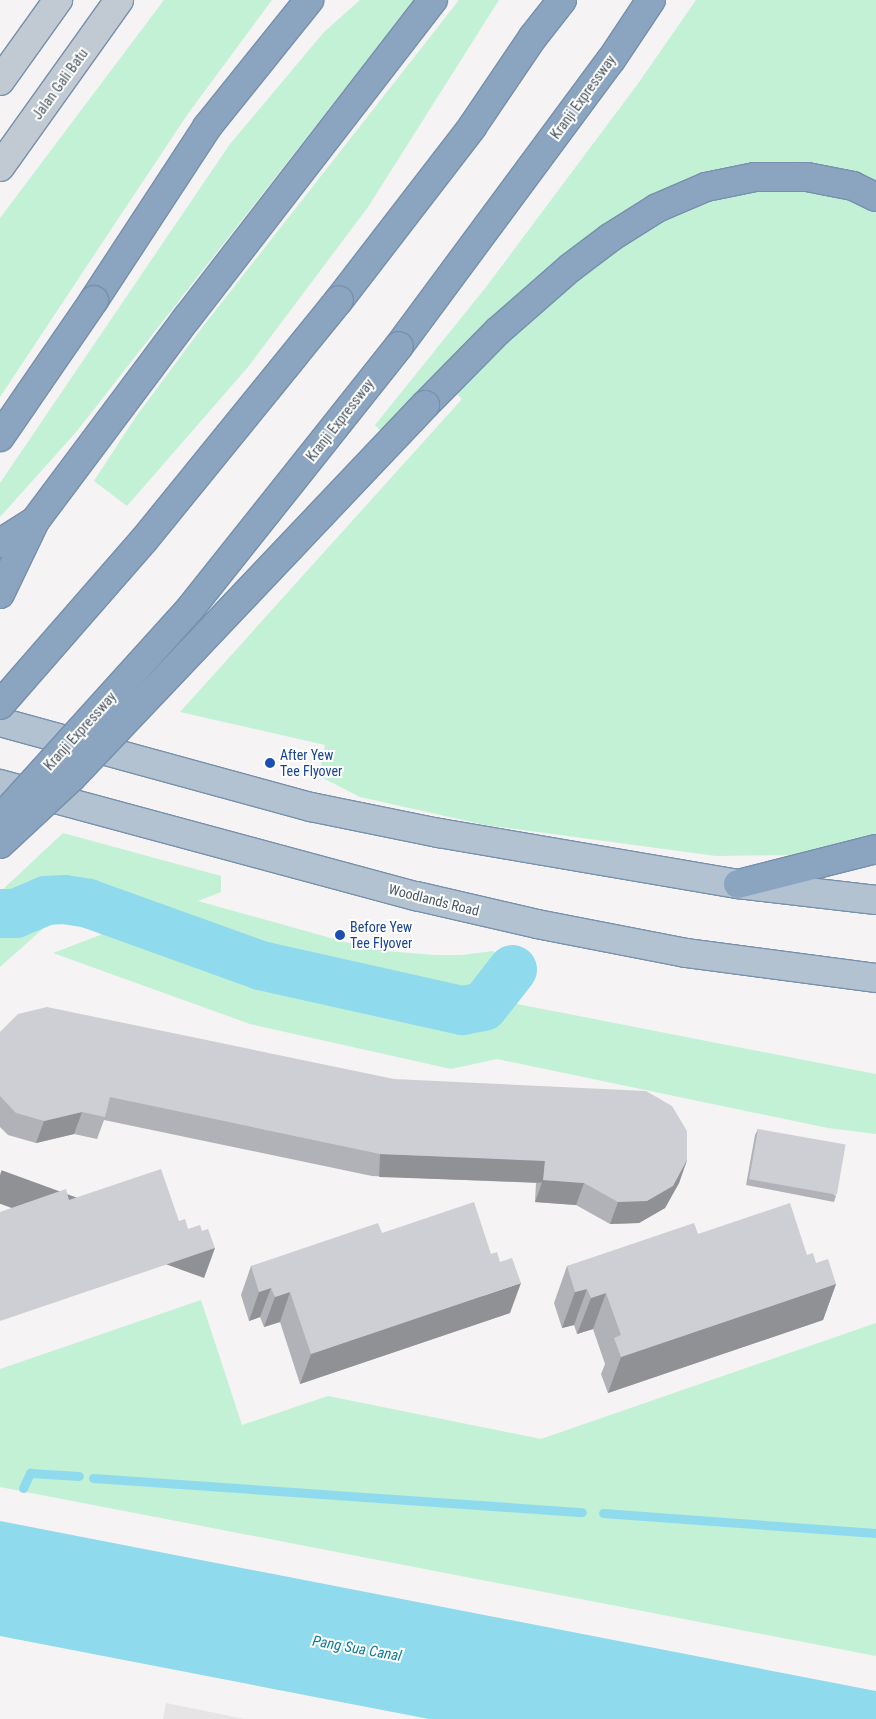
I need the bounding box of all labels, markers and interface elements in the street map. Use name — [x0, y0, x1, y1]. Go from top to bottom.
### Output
street label: Jalan Gali Batu — [29, 45, 91, 123]
street label: Kranji Expressway — [547, 52, 619, 142]
street label: Kranji Expressway — [303, 376, 377, 464]
street label: Kranji Expressway — [40, 688, 120, 774]
place label: After Yew Tee Flyover — [280, 747, 342, 780]
marker: After Yew Tee Flyover — [264, 757, 276, 769]
street label: Woodlands Road — [387, 881, 481, 919]
place label: Before Yew Tee Flyover — [350, 919, 412, 952]
marker: Before Yew Tee Flyover — [334, 929, 346, 941]
water label: Pang Sua Canal — [311, 1632, 403, 1666]

